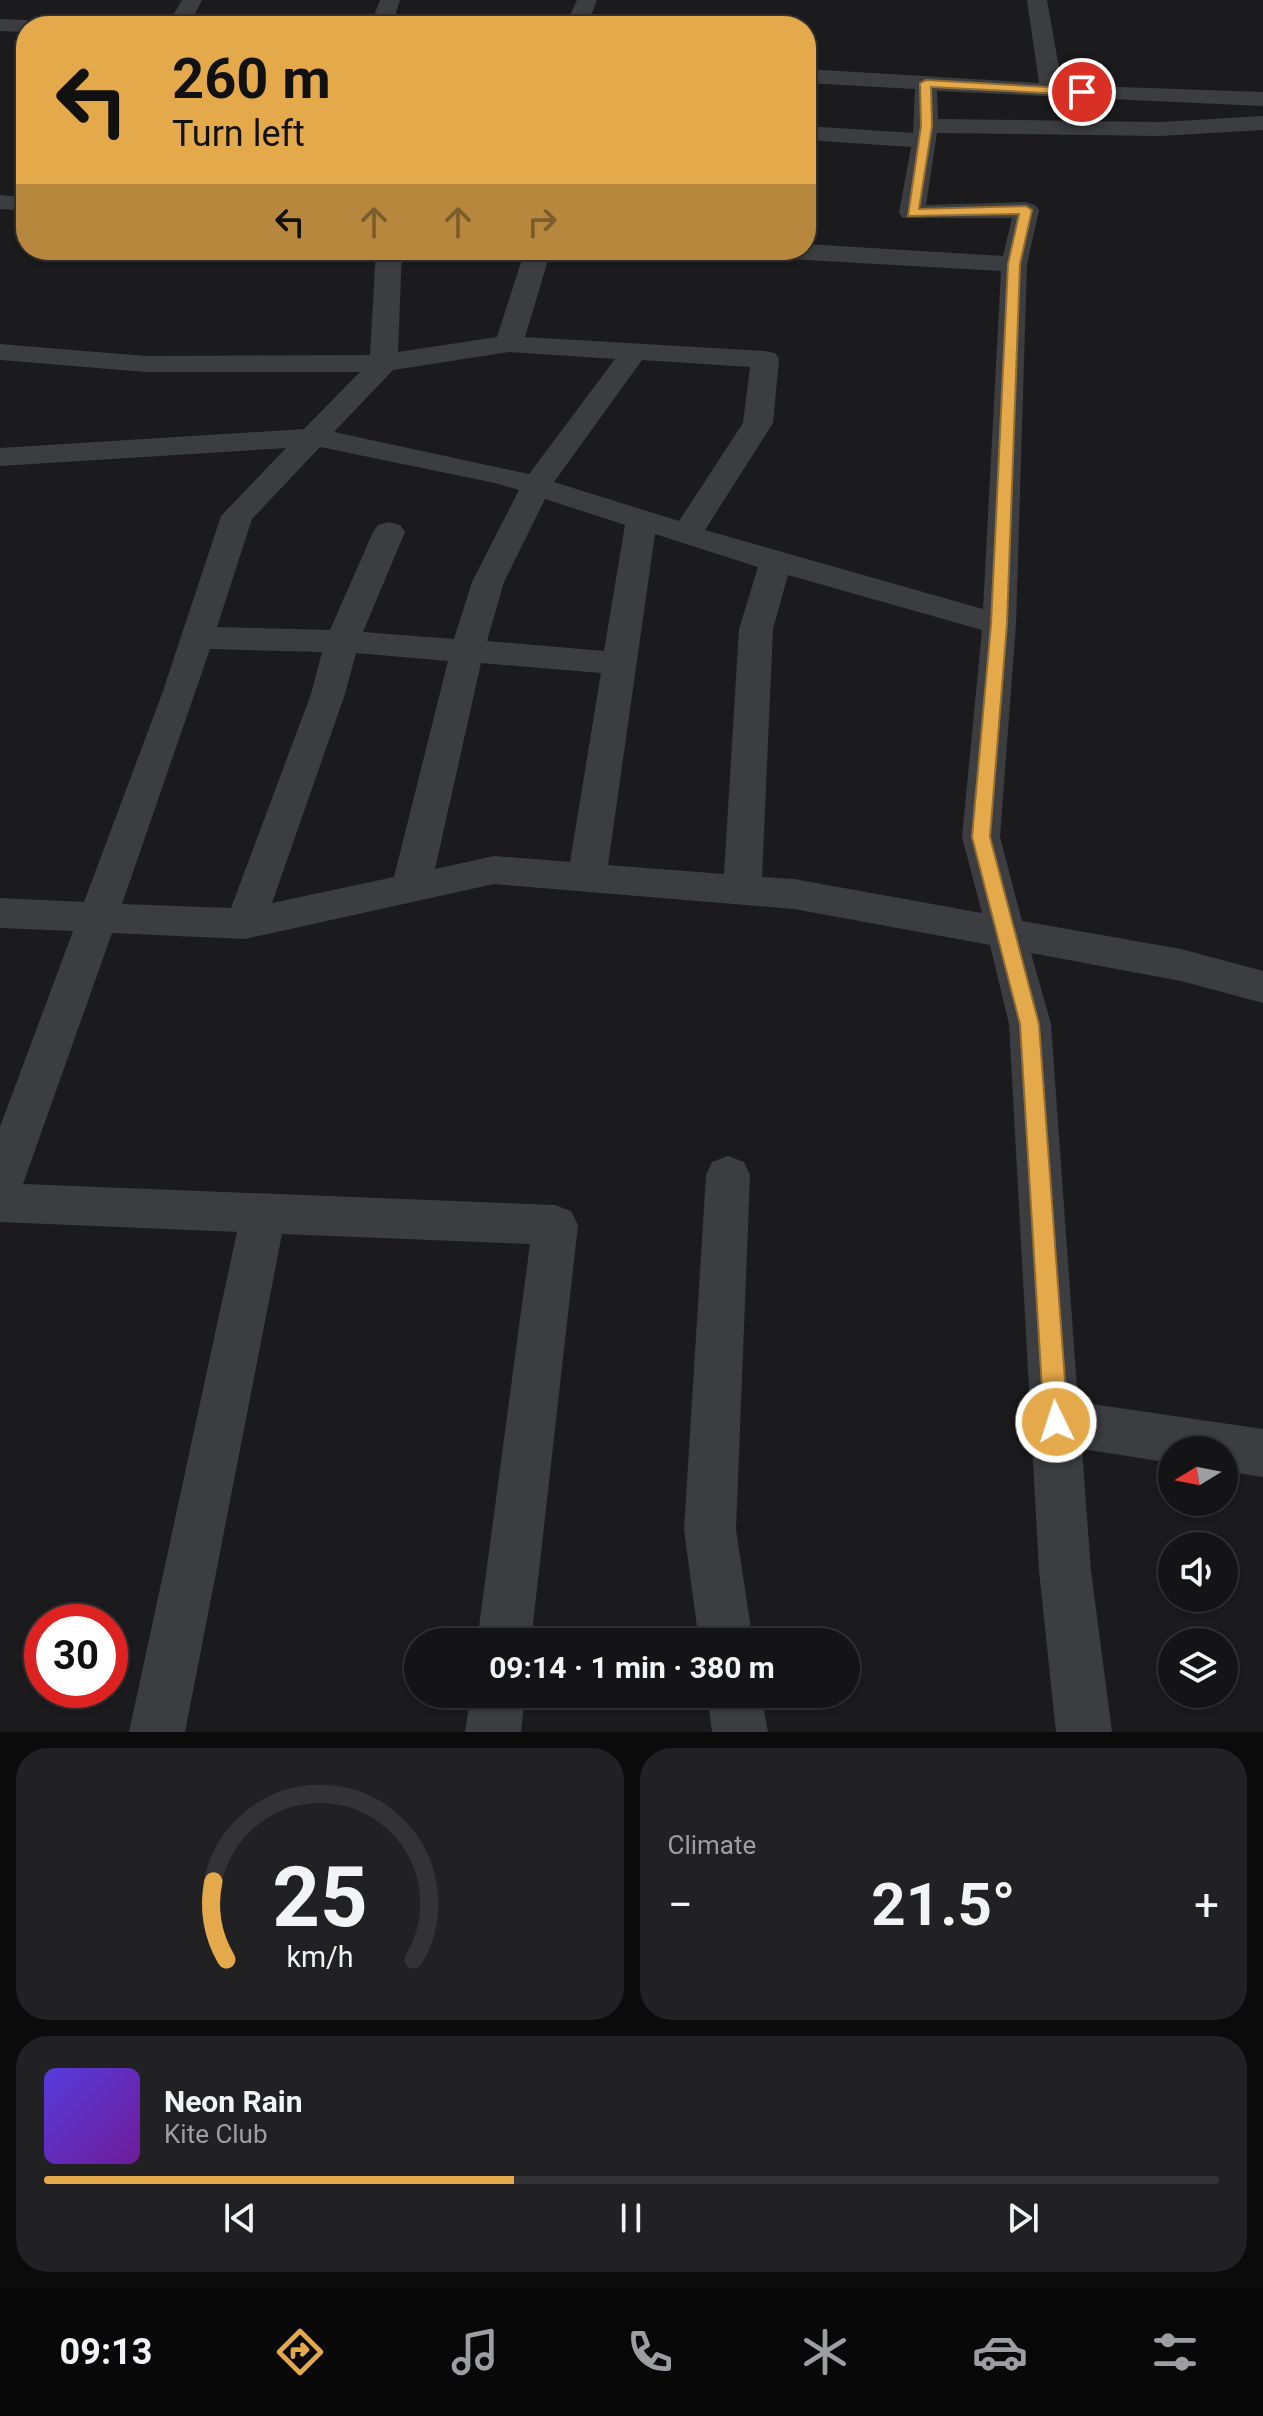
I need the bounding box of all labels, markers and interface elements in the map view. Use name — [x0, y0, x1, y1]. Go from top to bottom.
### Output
text: 260 m — [172, 46, 331, 112]
icon: left — [40, 48, 144, 152]
pin — [1048, 58, 1116, 126]
icon: arrive — [1060, 70, 1104, 114]
text: Turn left — [172, 113, 305, 155]
icon: left — [268, 200, 312, 244]
icon: ahead — [352, 200, 396, 244]
icon: ahead — [436, 200, 480, 244]
icon: right — [520, 200, 564, 244]
position arrow — [1014, 1380, 1098, 1464]
north arrow — [1158, 1436, 1238, 1516]
map controls — [1158, 1436, 1238, 1708]
button: sound — [1158, 1532, 1238, 1612]
speed limit sign: 30 — [24, 1604, 128, 1708]
button: layers — [1158, 1628, 1238, 1708]
text: 09:14 · 1 min · 380 m — [489, 1650, 775, 1685]
text: Climate — [668, 1830, 756, 1860]
text: 25 — [272, 1849, 367, 1946]
text: 21.5° — [871, 1869, 1015, 1940]
text: − — [668, 1879, 693, 1931]
text: + — [1194, 1879, 1219, 1931]
text: km/h — [286, 1940, 353, 1974]
text: Neon Rain — [164, 2084, 303, 2119]
text: Kite Club — [164, 2119, 268, 2149]
icon: previous — [218, 2196, 262, 2240]
icon: pause — [609, 2196, 653, 2240]
icon: next — [1001, 2196, 1045, 2240]
icon: directions — [272, 2324, 328, 2380]
icon: music — [447, 2324, 503, 2380]
icon: phone — [622, 2324, 678, 2380]
icon: climate — [797, 2324, 853, 2380]
icon: car — [972, 2324, 1028, 2380]
icon: filters — [1147, 2324, 1203, 2380]
text: 09:13 — [60, 2331, 152, 2373]

